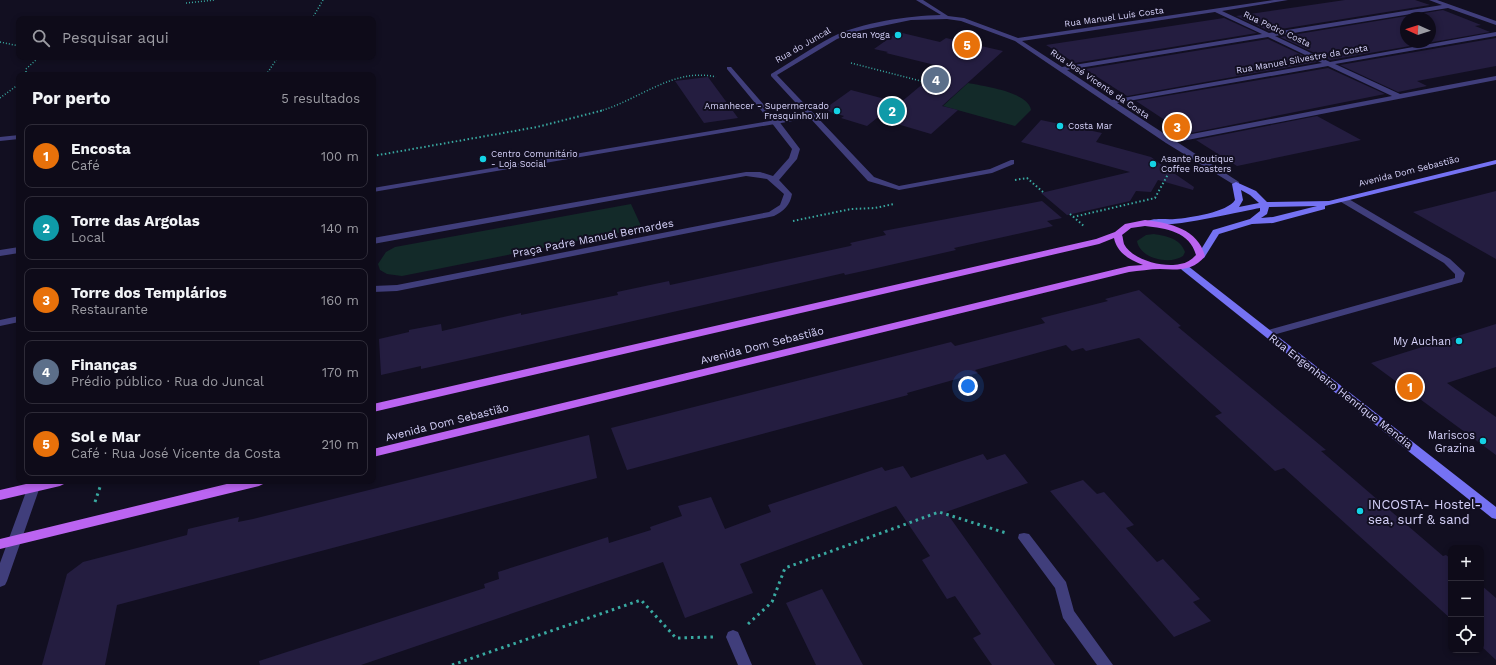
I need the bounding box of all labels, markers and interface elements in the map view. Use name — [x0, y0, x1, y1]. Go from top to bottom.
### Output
street label: Rua Manuel Luís Costa — [1064, 5, 1164, 29]
street label: Rua Pedro Costa — [1242, 9, 1312, 49]
north arrow — [1400, 12, 1436, 48]
search box — [16, 16, 376, 60]
street label: Rua do Juncal — [774, 25, 833, 65]
icon: search — [30, 27, 52, 49]
text: Pesquisar aqui — [62, 29, 169, 47]
place label: Ocean Yoga — [840, 30, 890, 40]
marker: Ocean Yoga — [893, 30, 903, 40]
pin: 5 — [954, 30, 980, 60]
street label: Rua Manuel Silvestre da Costa — [1235, 42, 1369, 76]
street label: Rua José Vicente da Costa — [1049, 47, 1151, 121]
pin: 4 — [923, 65, 949, 95]
text: Por perto — [32, 88, 110, 108]
text: 5 resultados — [281, 91, 360, 106]
pin: 2 — [879, 96, 905, 126]
place label: Amanhecer - Supermercado Fresquinho XIII — [704, 101, 829, 121]
marker: Amanhecer - Supermercado Fresquinho XIII — [832, 106, 842, 116]
pin: 3 — [1164, 112, 1190, 142]
marker: Costa Mar — [1055, 121, 1065, 131]
place label: Costa Mar — [1068, 121, 1113, 131]
text: Encosta — [71, 140, 131, 158]
text: 1 — [43, 149, 49, 164]
text: 100 m — [321, 149, 359, 164]
place label: Centro Comunitário - Loja Social — [491, 149, 578, 169]
marker: Centro Comunitário - Loja Social — [478, 154, 488, 164]
place label: Asante Boutique Coffee Roasters — [1161, 154, 1234, 174]
street label: Avenida Dom Sebastião — [1357, 154, 1461, 188]
text: Café — [71, 158, 100, 173]
marker: Asante Boutique Coffee Roasters — [1148, 159, 1158, 169]
text: Torre das Argolas — [71, 212, 200, 230]
street label: Praça Padre Manuel Bernardes — [511, 216, 675, 261]
text: 2 — [42, 221, 50, 236]
text: 140 m — [321, 221, 359, 236]
text: Local — [71, 230, 105, 245]
text: Torre dos Templários — [71, 284, 227, 302]
text: 3 — [42, 293, 50, 308]
text: 160 m — [321, 293, 359, 308]
text: Restaurante — [71, 302, 148, 317]
street label: Avenida Dom Sebastião — [699, 324, 825, 367]
street label: Rua Engenheiro Henrique Mendia — [1267, 331, 1415, 451]
place label: My Auchan — [1393, 335, 1451, 348]
marker: My Auchan — [1454, 336, 1464, 346]
text: Finanças — [71, 356, 137, 374]
text: 4 — [42, 365, 50, 380]
text: 170 m — [322, 365, 359, 380]
pin: 1 — [1397, 372, 1423, 402]
text: Prédio público · Rua do Juncal — [71, 374, 264, 389]
your location — [958, 376, 978, 396]
street label: Avenida Dom Sebastião — [384, 401, 510, 444]
text: Sol e Mar — [71, 428, 140, 446]
place label: Mariscos Grazina — [1428, 429, 1475, 455]
marker: Mariscos Grazina — [1478, 436, 1488, 446]
text: 5 — [42, 437, 50, 452]
text: 210 m — [321, 437, 359, 452]
text: Café · Rua José Vicente da Costa — [71, 446, 281, 461]
place label: INCOSTA- Hostel- sea, surf & sand — [1368, 497, 1481, 527]
marker: INCOSTA- Hostel- sea, surf & sand — [1355, 506, 1365, 516]
map controls — [1448, 545, 1484, 653]
button: + — [1448, 545, 1484, 581]
button: − — [1448, 581, 1484, 617]
button: locate — [1448, 617, 1484, 653]

